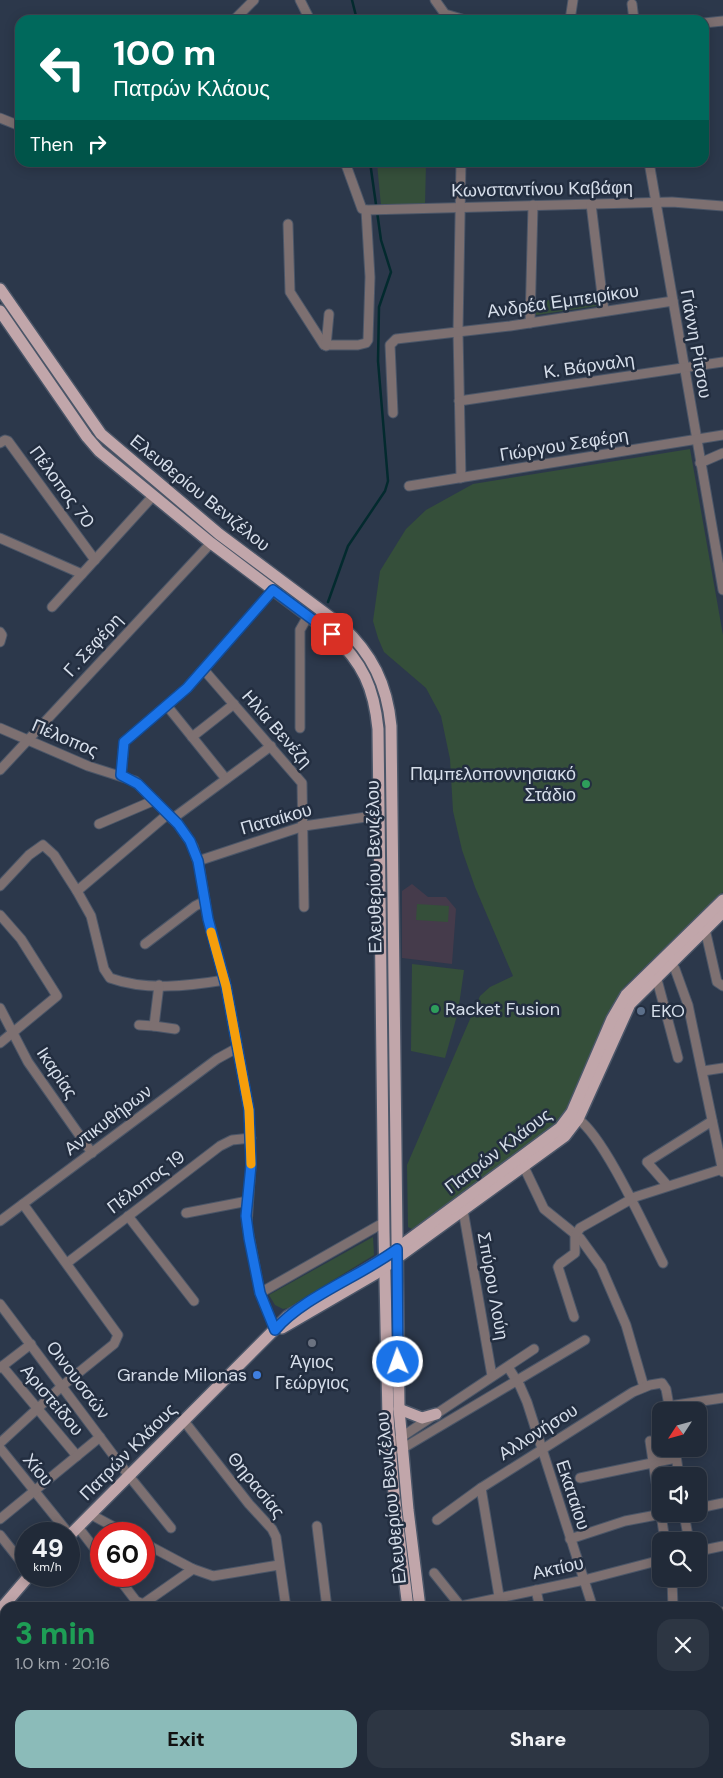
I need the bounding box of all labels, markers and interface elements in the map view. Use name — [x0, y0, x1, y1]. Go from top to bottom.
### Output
text: 100 m — [113, 30, 216, 76]
icon: left — [30, 35, 95, 100]
text: Πατρών Κλάους — [113, 74, 270, 103]
icon: right — [83, 130, 111, 158]
text: Then — [30, 132, 73, 157]
street label: Κωνσταντίνου Καβάφη — [451, 175, 633, 203]
street label: Ανδρέα Εμπειρίκου — [486, 278, 640, 324]
street label: Γιάννη Ρίτσου — [675, 288, 717, 400]
street label: Κ. Βάρναλη — [542, 348, 636, 384]
street label: Γιώργου Σεφέρη — [498, 423, 630, 467]
street label: Ελευθερίου Βενιζέλου — [125, 429, 275, 557]
street label: Πέλοπος 70 — [24, 441, 100, 533]
street label: Γ. Σεφέρη — [58, 608, 128, 682]
pin — [311, 613, 353, 655]
icon: arrive — [318, 620, 346, 648]
street label: Ηλία Βενέζη — [236, 685, 318, 773]
street label: Πέλοπος — [28, 713, 102, 763]
place label: Παμπελοποννησιακό Στάδιο — [410, 762, 576, 807]
marker: Παμπελοποννησιακό Στάδιο — [580, 778, 592, 790]
street label: Ελευθερίου Βενιζέλου — [360, 780, 388, 954]
street label: Παταίκου — [237, 797, 315, 841]
place label: Racket Fusion — [445, 997, 560, 1021]
place label: EKO — [651, 999, 685, 1023]
marker: Racket Fusion — [429, 1003, 441, 1015]
marker: EKO — [635, 1005, 647, 1017]
street label: Ικαρίας — [31, 1042, 83, 1104]
street label: Αντικυθήρων — [59, 1079, 157, 1161]
street label: Πατρών Κλάους — [440, 1103, 557, 1199]
street label: Πέλοπος 19 — [102, 1145, 190, 1219]
street label: Σπύρου Λούη — [472, 1230, 514, 1342]
position arrow — [371, 1335, 423, 1387]
street label: Οινουσσών — [41, 1336, 115, 1424]
marker: Άγιος Γεώργιος — [306, 1337, 318, 1349]
place label: Άγιος Γεώργιος — [275, 1350, 349, 1395]
street label: Αριστείδου — [15, 1359, 89, 1441]
place label: Grande Milonas — [117, 1363, 247, 1387]
marker: Grande Milonas — [251, 1369, 263, 1381]
street label: Πατρών Κλάους — [74, 1398, 182, 1506]
street label: Αλλονήσου — [494, 1398, 582, 1466]
north arrow — [652, 1402, 708, 1458]
map controls — [652, 1402, 707, 1587]
street label: Ελευθερίου Βενιζέλου — [370, 1411, 412, 1585]
street label: Θηρασίας — [222, 1447, 290, 1523]
street label: Χίου — [17, 1449, 59, 1491]
street label: Εκαταίου — [550, 1457, 596, 1533]
button: sound — [652, 1467, 707, 1522]
speed limit sign: 60 — [90, 1522, 155, 1587]
text: 49 — [31, 1532, 64, 1565]
button: search — [652, 1532, 707, 1587]
street label: Ακτίου — [530, 1551, 586, 1585]
text: km/h — [33, 1559, 62, 1575]
text: 3 min — [15, 1614, 95, 1653]
button: close — [657, 1619, 709, 1671]
text: 1.0 km · 20:16 — [15, 1653, 110, 1674]
button: Exit — [15, 1710, 357, 1768]
button: Share — [367, 1710, 709, 1768]

